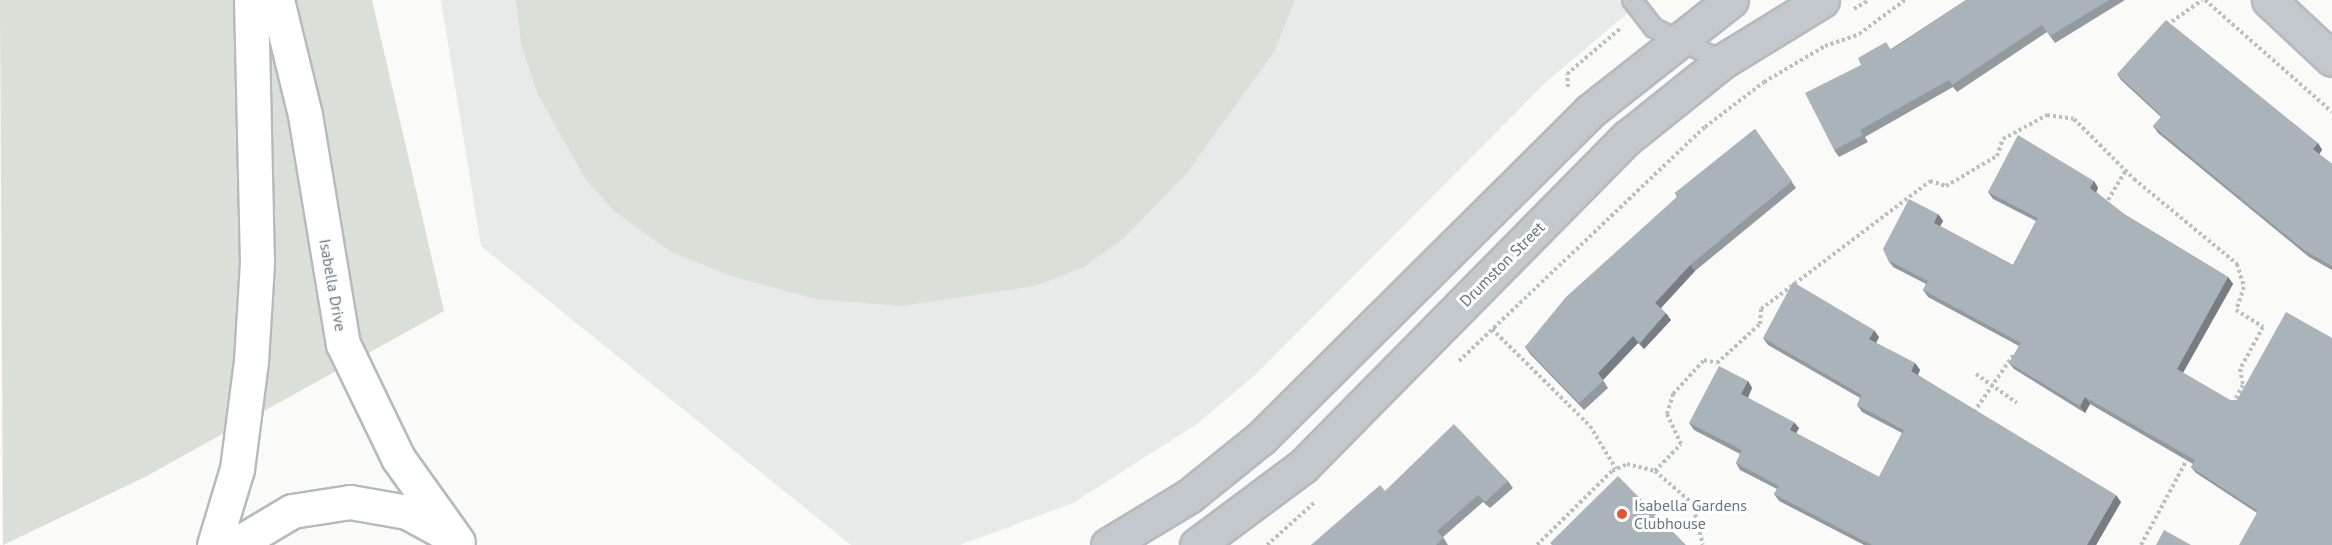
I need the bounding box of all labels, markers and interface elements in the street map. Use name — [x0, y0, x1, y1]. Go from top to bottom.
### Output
street label: Drumston Street — [1456, 218, 1548, 310]
street label: Isabella Drive — [315, 237, 351, 333]
place label: Isabella Gardens Clubhouse — [1634, 495, 1747, 533]
marker: Isabella Gardens Clubhouse — [1615, 507, 1629, 521]

